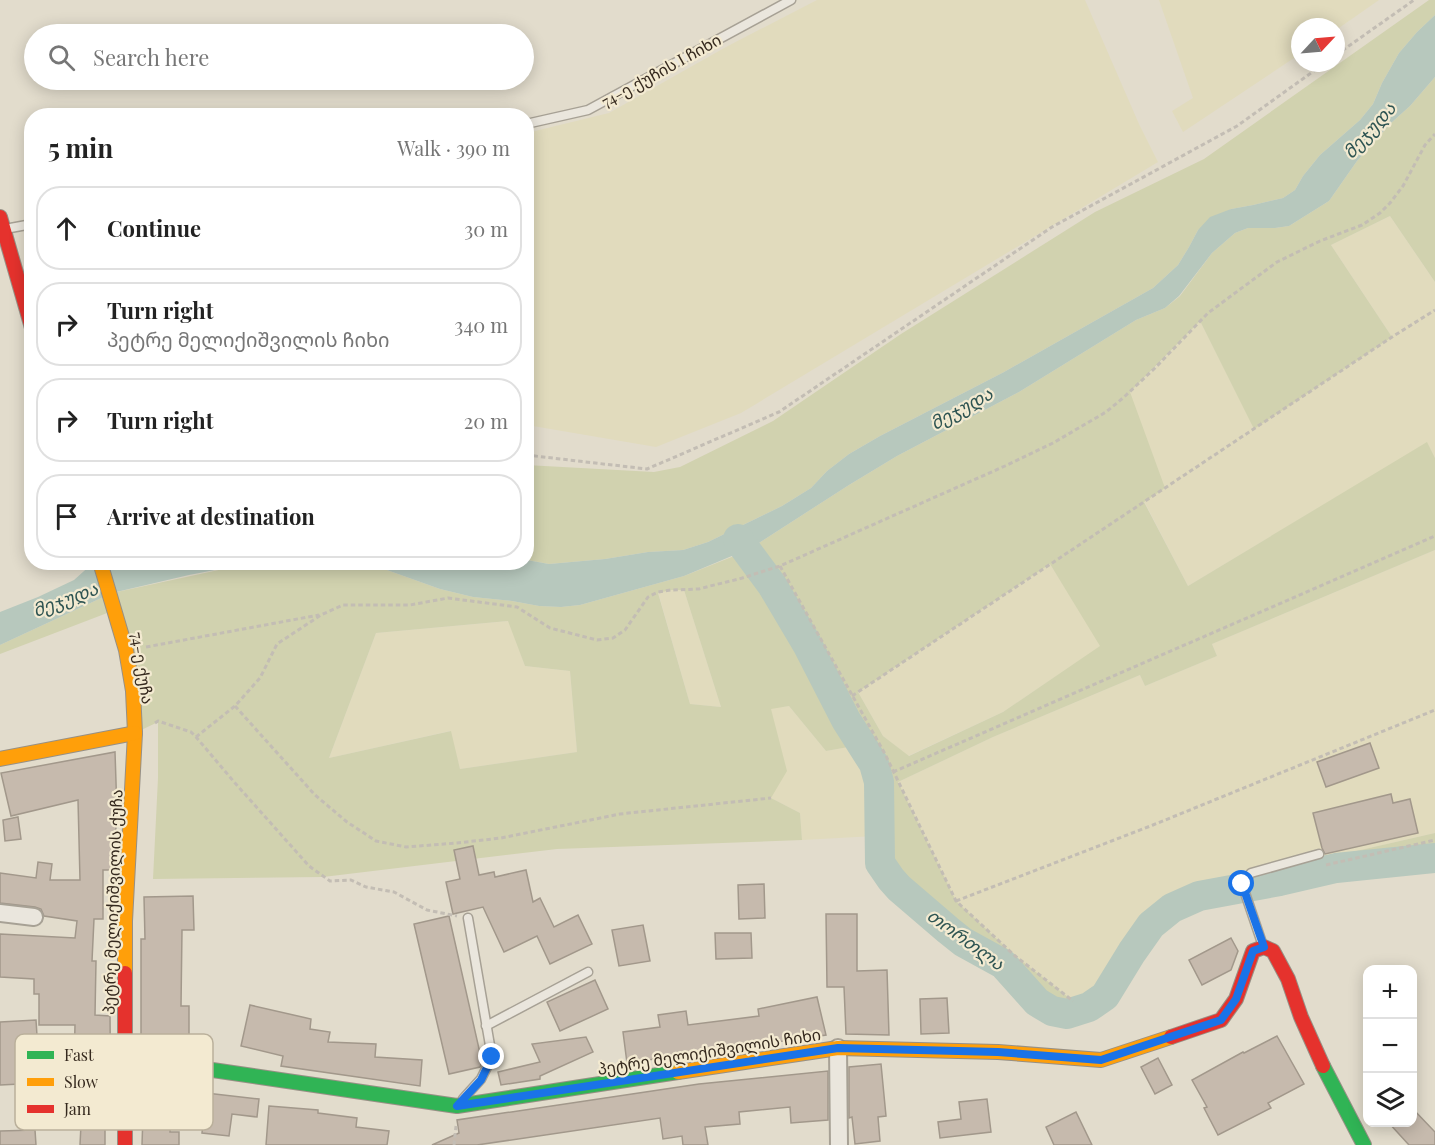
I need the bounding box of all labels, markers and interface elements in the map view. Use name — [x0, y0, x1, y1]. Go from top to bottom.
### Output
north arrow — [1291, 18, 1345, 72]
search box — [24, 24, 534, 90]
street label: 74-ე ქუჩის I ჩიხი — [597, 28, 725, 112]
icon: search — [45, 41, 78, 74]
text: Search here — [93, 42, 209, 72]
water label: მეჯუდა — [1337, 97, 1401, 163]
text: 5 min — [48, 130, 113, 165]
text: Walk · 390 m — [397, 134, 510, 161]
icon: ahead — [50, 212, 83, 245]
text: Continue — [107, 213, 201, 243]
text: 30 m — [464, 215, 508, 242]
text: Turn right — [107, 295, 213, 325]
icon: right — [50, 308, 83, 341]
text: 340 m — [454, 311, 508, 338]
text: პეტრე მელიქიშვილის ჩიხი — [107, 325, 389, 352]
water label: მეჯუდა — [925, 381, 997, 435]
icon: right — [50, 404, 83, 437]
text: Turn right — [107, 405, 213, 435]
text: 20 m — [464, 407, 508, 434]
icon: arrive — [50, 500, 83, 533]
text: Arrive at destination — [107, 501, 315, 531]
water label: მეჯუდა — [29, 576, 101, 622]
street label: 74-ე ქუჩა — [127, 630, 159, 706]
street label: პეტრე მელიქიშვილის ქუჩა — [98, 789, 127, 1015]
route start — [1228, 870, 1254, 896]
water label: თორთლა — [922, 903, 1010, 975]
map controls — [1363, 965, 1417, 1127]
button: + — [1363, 965, 1417, 1019]
button: − — [1363, 1019, 1417, 1073]
street label: პეტრე მელიქიშვილის ჩიხი — [596, 1023, 822, 1080]
legend — [15, 1034, 213, 1130]
route end — [478, 1043, 504, 1069]
text: Fast — [64, 1044, 94, 1065]
text: Slow — [64, 1071, 99, 1092]
button: layers — [1363, 1073, 1417, 1127]
text: Jam — [63, 1098, 91, 1119]

